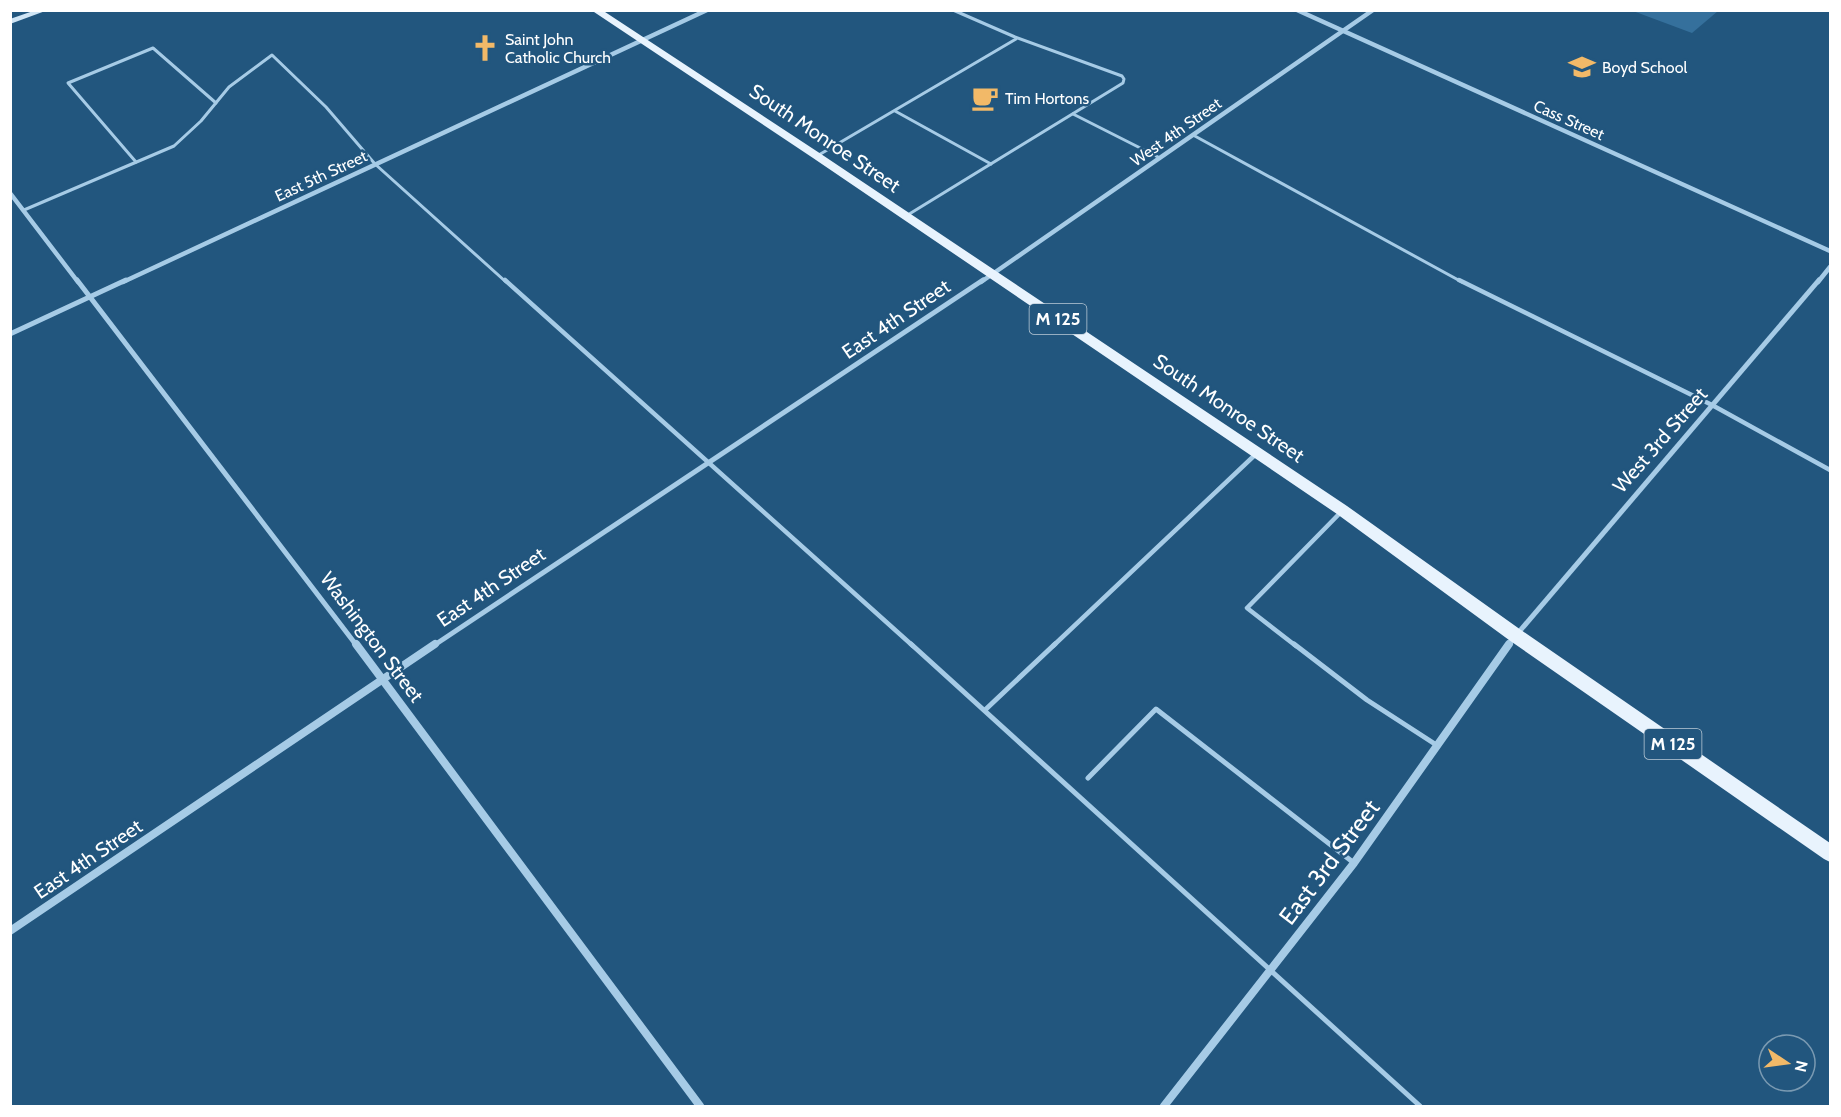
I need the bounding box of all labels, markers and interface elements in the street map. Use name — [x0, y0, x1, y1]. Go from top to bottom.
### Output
place label: Saint John Catholic Church — [505, 30, 611, 67]
church icon: Saint John Catholic Church — [470, 33, 500, 63]
school or university icon: Boyd School — [1567, 52, 1597, 82]
place label: Boyd School — [1602, 58, 1687, 77]
street label: South Monroe Street — [745, 79, 905, 197]
cafe icon: Tim Hortons — [970, 83, 1000, 113]
place label: Tim Hortons — [1005, 89, 1089, 108]
street label: West 4th Street — [1127, 93, 1226, 170]
street label: Cass Street — [1531, 96, 1608, 144]
street label: East 5th Street — [272, 146, 371, 206]
street label: East 4th Street — [837, 274, 955, 364]
road number: M 125 — [1030, 304, 1086, 334]
street label: South Monroe Street — [1149, 349, 1309, 467]
street label: West 3rd Street — [1608, 382, 1712, 498]
street label: East 4th Street — [432, 542, 550, 632]
street label: Washington Street — [315, 567, 429, 707]
road number: M 125 — [1644, 729, 1702, 759]
street label: East 3rd Street — [1273, 794, 1385, 930]
street label: East 4th Street — [29, 814, 147, 904]
north arrow — [1757, 1033, 1817, 1093]
text: N — [1791, 1059, 1812, 1074]

